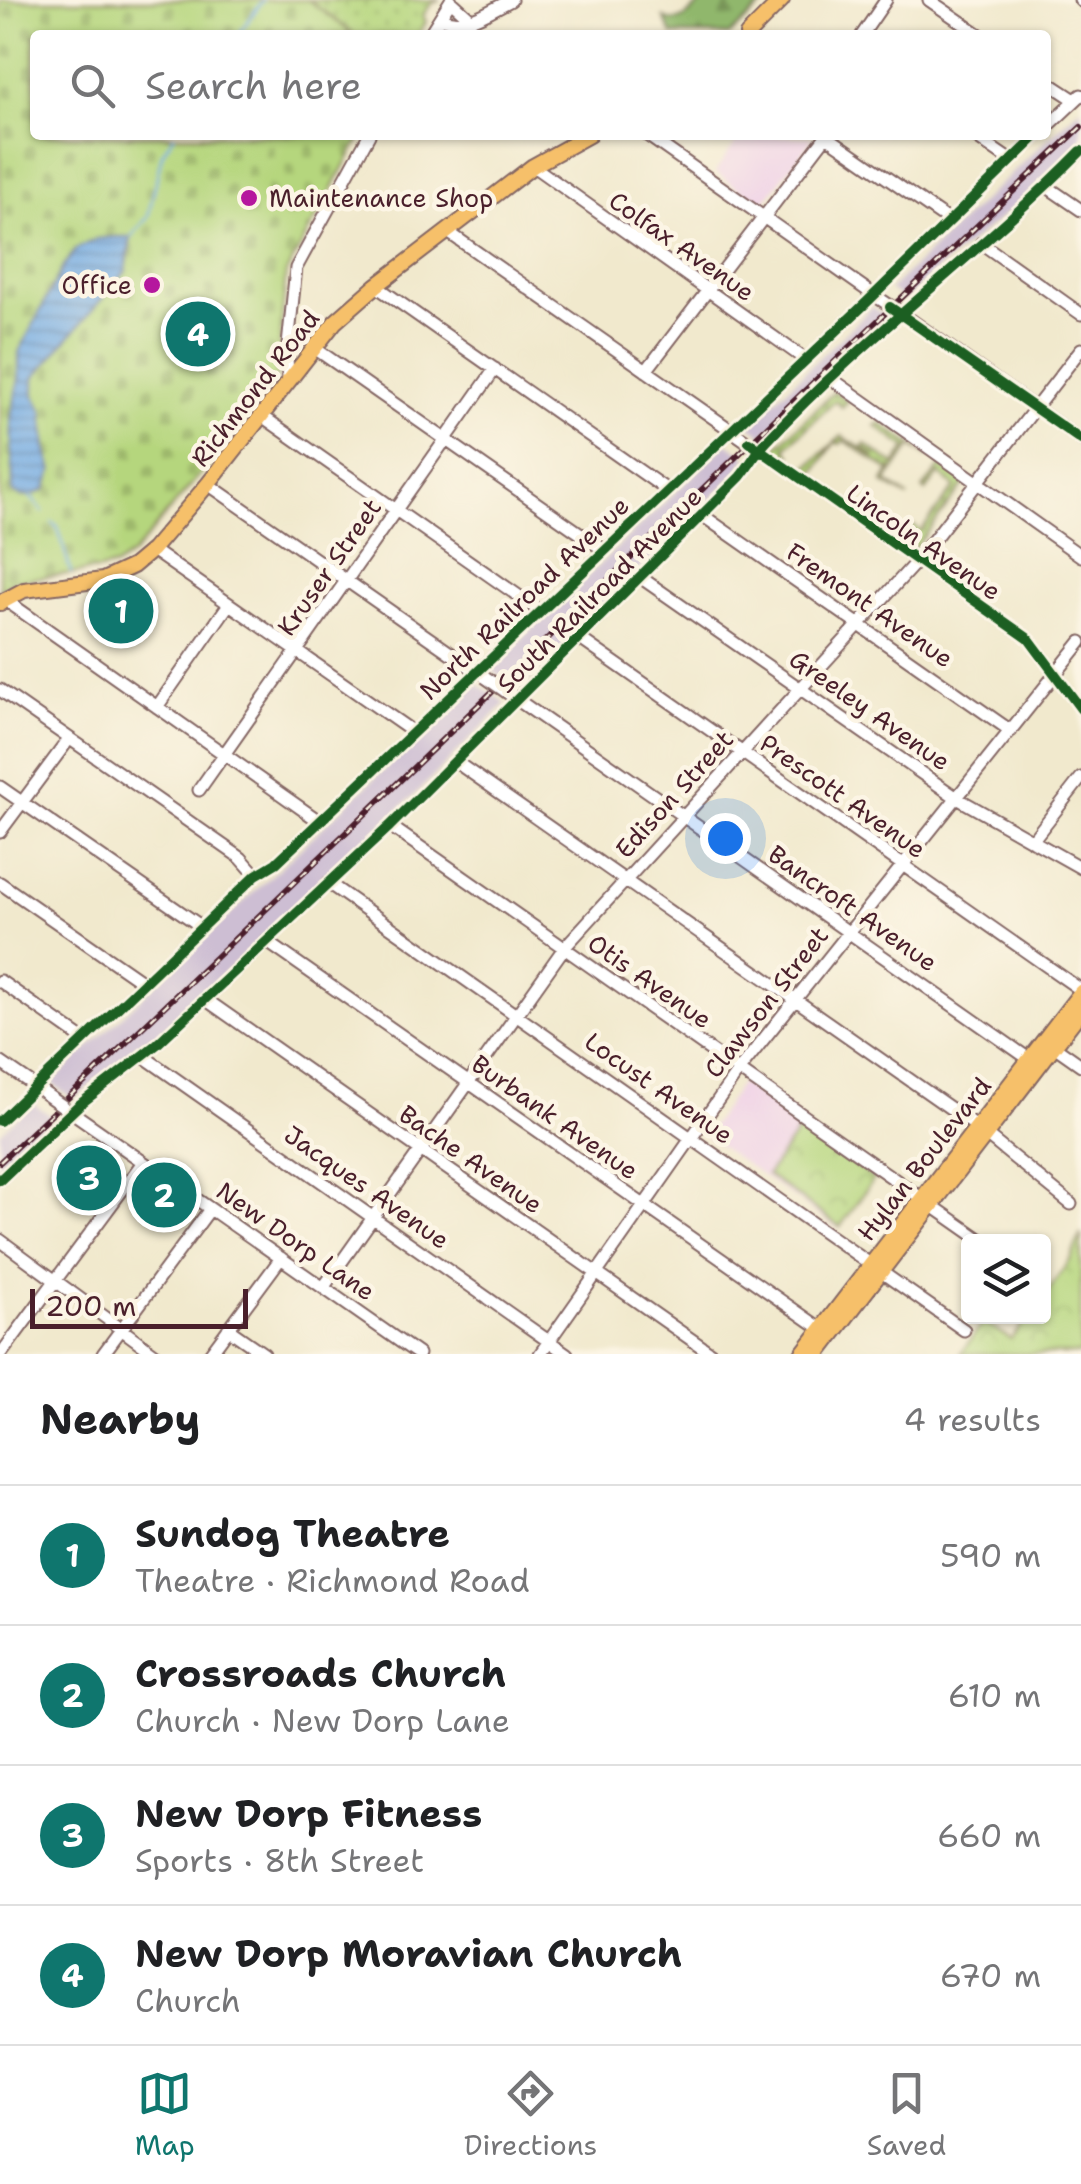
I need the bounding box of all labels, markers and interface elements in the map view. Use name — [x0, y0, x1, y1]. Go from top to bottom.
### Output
search box — [30, 30, 1051, 140]
icon: search — [65, 58, 120, 113]
text: Search here — [145, 60, 362, 111]
place label: Maintenance Shop — [269, 181, 493, 215]
street label: Colfax Avenue — [602, 183, 762, 309]
marker: Maintenance Shop — [238, 187, 260, 209]
place label: Office — [62, 268, 132, 302]
marker: Office — [141, 274, 163, 296]
pin: 4 — [166, 296, 230, 372]
street label: Richmond Road — [183, 302, 327, 473]
street label: Lincoln Avenue — [840, 476, 1008, 608]
street label: South Railroad Avenue — [489, 480, 709, 700]
street label: North Railroad Avenue — [412, 489, 636, 707]
street label: Kruser Street — [269, 492, 389, 642]
street label: Fremont Avenue — [780, 535, 960, 675]
pin: 1 — [88, 574, 154, 648]
street label: Greeley Avenue — [783, 642, 957, 778]
street label: Edison Street — [607, 723, 741, 865]
street label: Prescott Avenue — [753, 726, 933, 866]
your location — [700, 813, 751, 864]
street label: Bancroft Avenue — [762, 837, 944, 979]
street label: Clawson Street — [696, 919, 836, 1085]
street label: Otis Avenue — [581, 926, 719, 1036]
street label: Locust Avenue — [578, 1024, 740, 1152]
street label: Burbank Avenue — [465, 1047, 645, 1187]
street label: Hylan Boulevard — [849, 1070, 999, 1248]
street label: Bache Avenue — [392, 1097, 550, 1221]
street label: Jacques Avenue — [278, 1117, 456, 1257]
pin: 3 — [56, 1140, 122, 1216]
pin: 2 — [132, 1158, 196, 1232]
street label: New Dorp Lane — [210, 1174, 382, 1308]
map controls — [961, 1234, 1051, 1324]
button: layers — [961, 1234, 1051, 1324]
scale bar — [30, 1284, 248, 1328]
text: 200 m — [45, 1287, 136, 1325]
text: Nearby — [40, 1391, 200, 1447]
text: 4 results — [904, 1398, 1041, 1441]
text: Sundog Theatre — [135, 1508, 450, 1559]
text: 1 — [65, 1534, 80, 1577]
text: 590 m — [940, 1534, 1041, 1577]
text: Theatre · Richmond Road — [135, 1559, 530, 1602]
text: Crossroads Church — [135, 1648, 506, 1699]
text: 2 — [61, 1674, 84, 1717]
text: 610 m — [948, 1674, 1041, 1717]
text: Church · New Dorp Lane — [135, 1699, 510, 1742]
text: New Dorp Fitness — [135, 1788, 482, 1839]
text: 3 — [61, 1814, 84, 1857]
text: 660 m — [937, 1814, 1041, 1857]
text: Sports · 8th Street — [135, 1839, 424, 1882]
text: New Dorp Moravian Church — [135, 1928, 682, 1979]
text: 4 — [61, 1954, 84, 1997]
text: 670 m — [940, 1954, 1041, 1997]
text: Church — [135, 1979, 241, 2022]
tab: Map — [135, 2066, 195, 2164]
tab: Directions — [464, 2066, 597, 2164]
tab: Saved — [867, 2066, 946, 2164]

